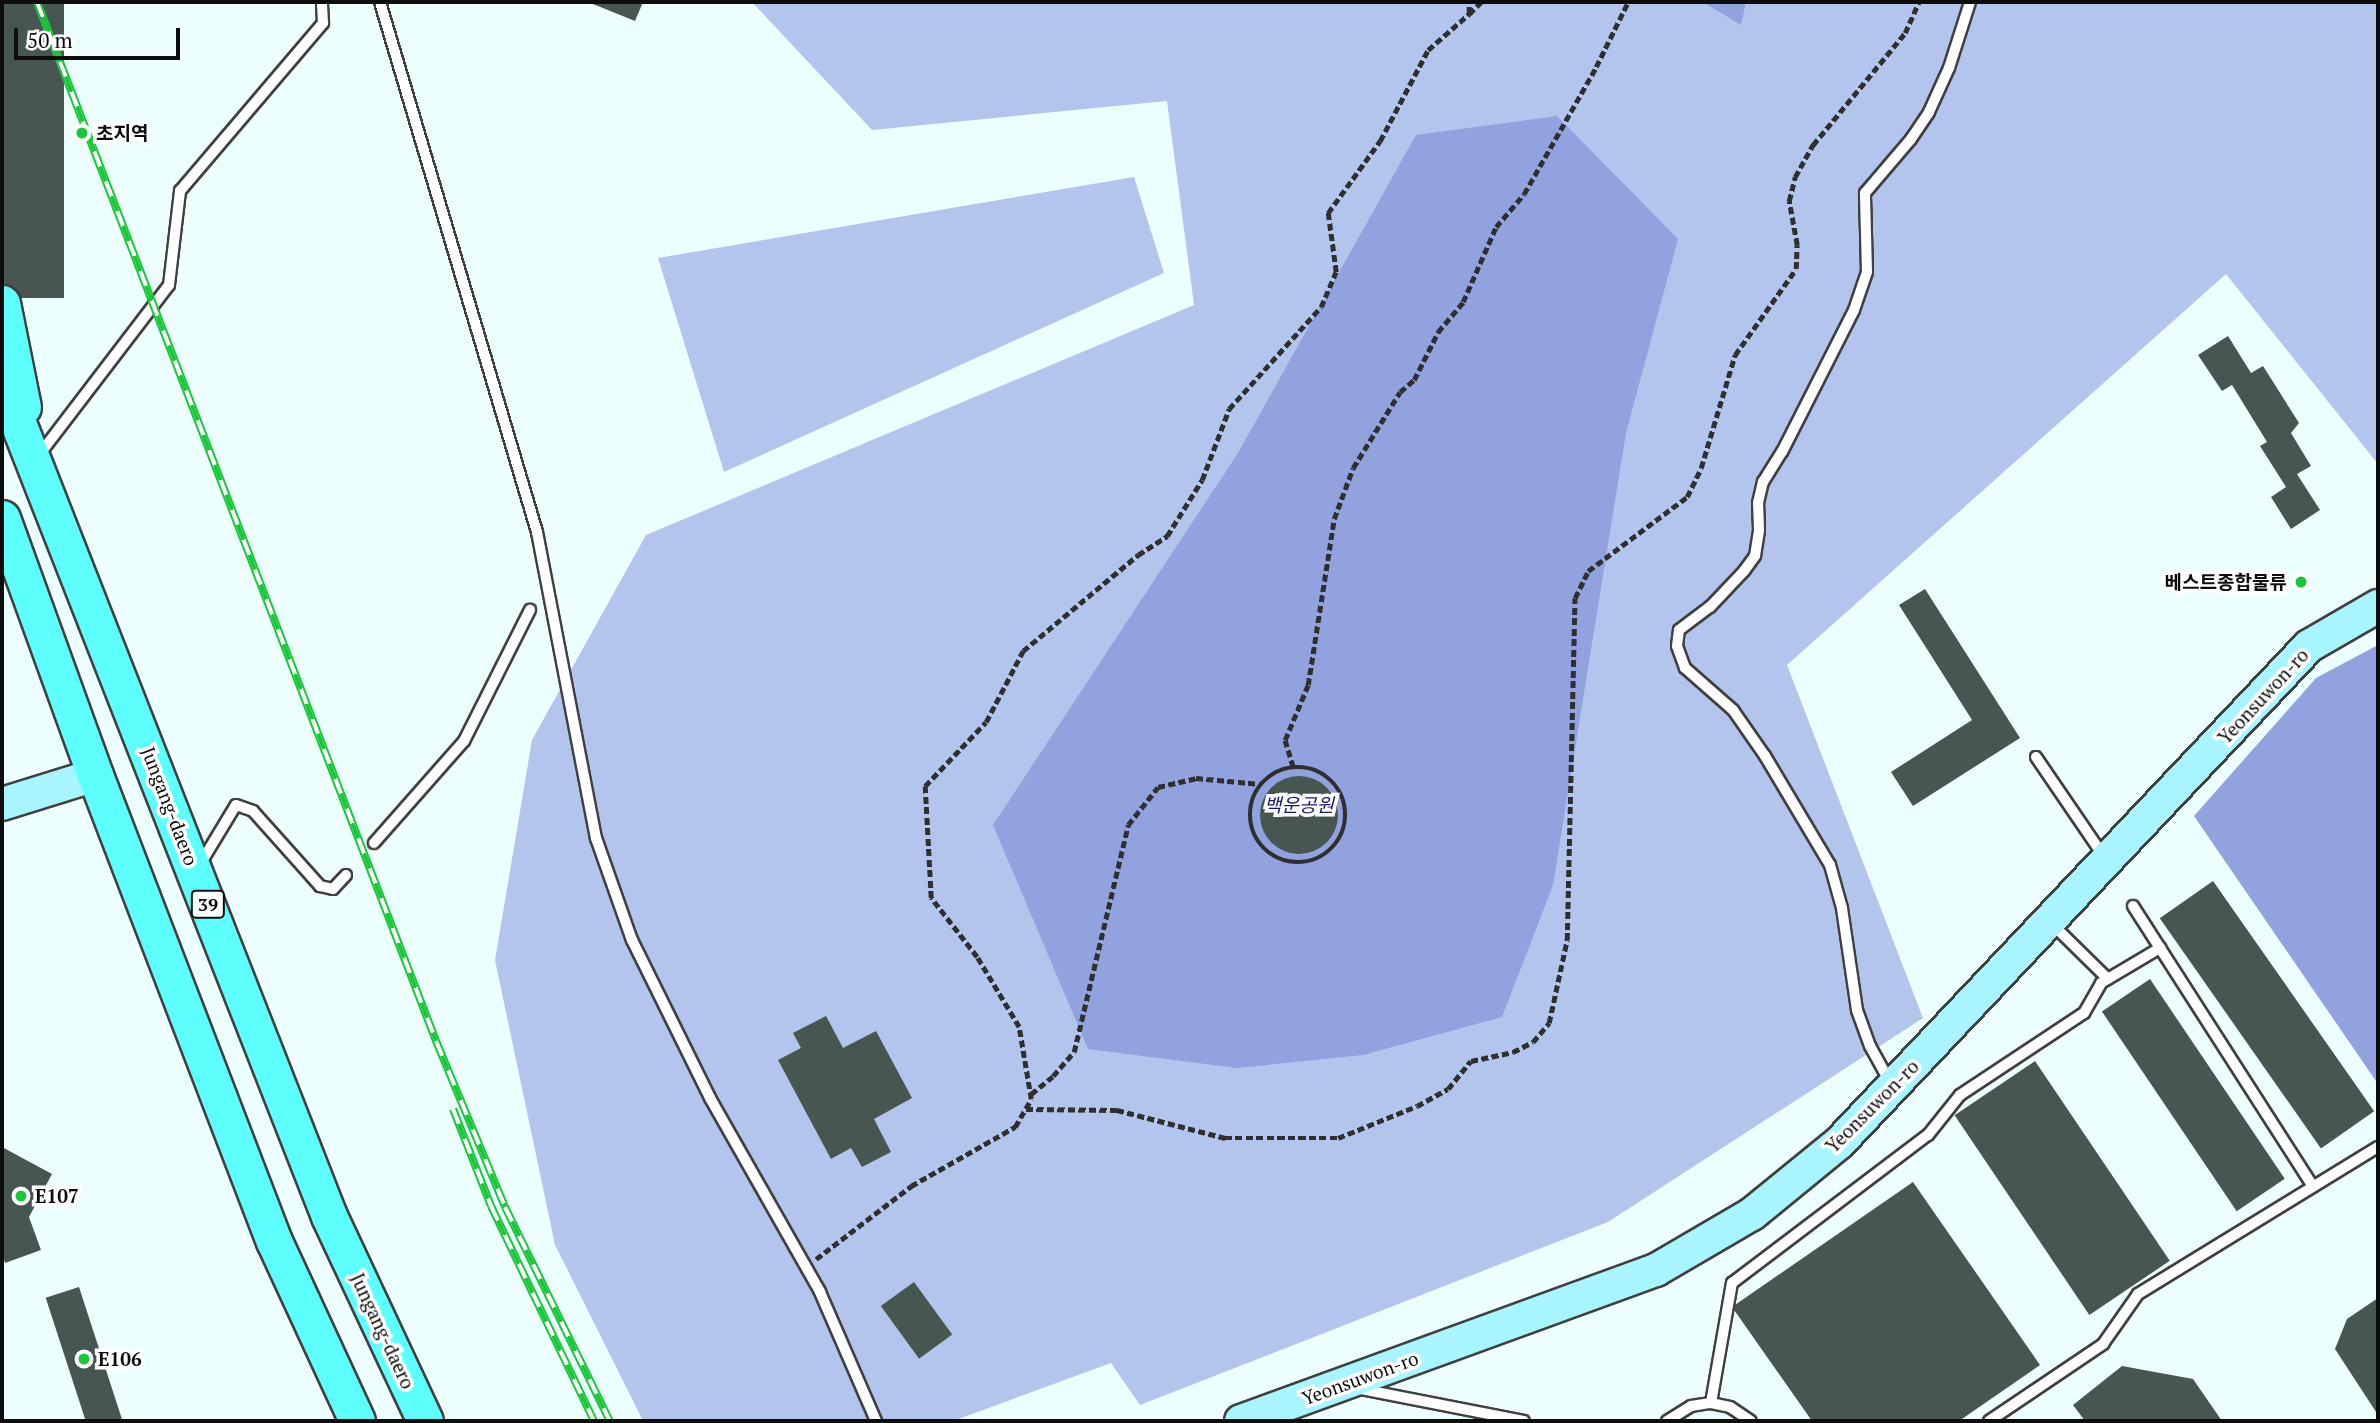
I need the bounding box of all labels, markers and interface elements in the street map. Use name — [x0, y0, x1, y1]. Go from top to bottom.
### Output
scale bar — [18, 14, 184, 58]
text: 50 m — [27, 26, 73, 54]
place label: 초지역 — [96, 122, 148, 144]
marker: 초지역 — [74, 125, 90, 141]
place label: 베스트종합물류 — [2165, 571, 2287, 593]
marker: 베스트종합물류 — [2293, 574, 2309, 590]
street label: Yeonsuwon-ro — [2213, 644, 2313, 748]
street label: Jungang-daero — [137, 744, 203, 868]
park label: 백운공원 — [1264, 794, 1334, 816]
road number: 39 — [190, 890, 226, 918]
street label: Yeonsuwon-ro — [1821, 1055, 1923, 1157]
place label: E107 — [35, 1185, 79, 1207]
marker: E107 — [13, 1188, 29, 1204]
street label: Jungang-daero — [346, 1269, 420, 1393]
street label: Yeonsuwon-ro — [1299, 1346, 1421, 1410]
place label: E106 — [98, 1348, 142, 1370]
marker: E106 — [76, 1351, 92, 1367]

